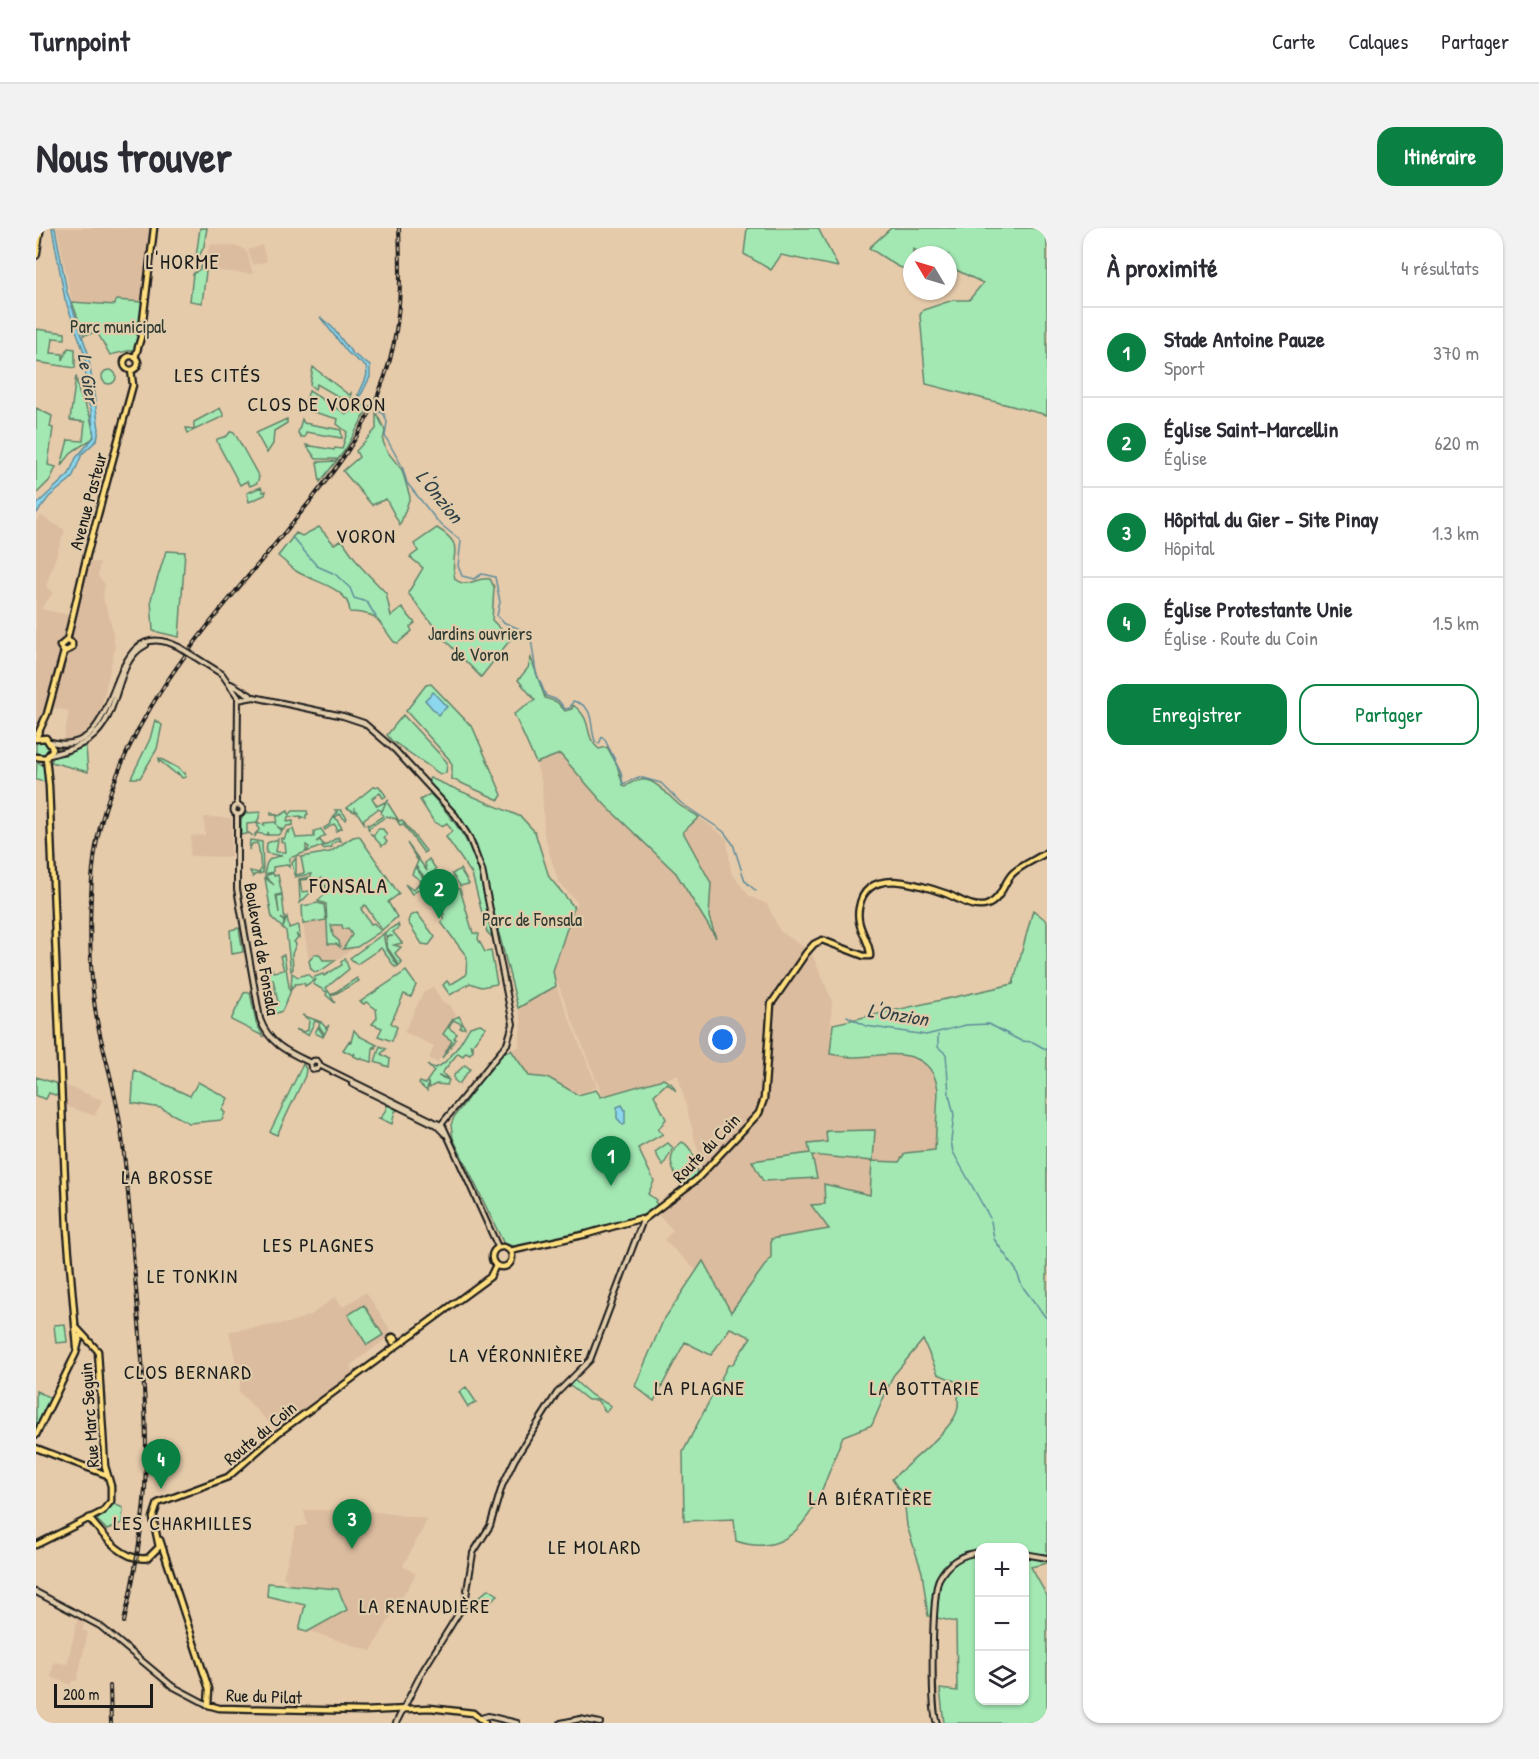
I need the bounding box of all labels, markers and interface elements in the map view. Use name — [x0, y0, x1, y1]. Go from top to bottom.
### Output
text: Turnpoint — [30, 22, 130, 60]
text: Carte — [1272, 27, 1315, 56]
text: Calques — [1348, 27, 1408, 56]
text: Partager — [1441, 27, 1509, 56]
button: Itinéraire — [1377, 127, 1503, 186]
text: Nous trouver — [36, 128, 232, 185]
north arrow — [903, 246, 957, 300]
district label: L'HORME — [146, 247, 220, 276]
text: À proximité — [1107, 250, 1218, 285]
text: 4 résultats — [1401, 254, 1479, 281]
park label: Parc municipal — [70, 314, 166, 339]
text: Stade Antoine Pauze — [1164, 324, 1325, 354]
text: 1 — [1123, 339, 1130, 366]
text: 370 m — [1433, 339, 1479, 366]
water label: Le Gier — [72, 351, 107, 407]
text: Sport — [1164, 354, 1204, 381]
district label: LES CITÉS — [175, 361, 261, 388]
district label: CLOS DE VORON — [248, 390, 386, 417]
text: Église Saint-Marcellin — [1164, 414, 1338, 444]
text: 2 — [1122, 429, 1131, 456]
text: 620 m — [1435, 429, 1479, 456]
text: Église — [1164, 444, 1207, 471]
street label: Avenue Pasteur — [63, 449, 113, 552]
water label: L'Onzion — [410, 464, 471, 530]
text: Hôpital du Gier - Site Pinay — [1164, 504, 1379, 534]
text: 3 — [1122, 519, 1131, 546]
text: 1.3 km — [1432, 519, 1479, 546]
district label: VORON — [336, 522, 396, 549]
text: Hôpital — [1164, 534, 1215, 561]
text: Église Protestante Unie — [1164, 594, 1353, 624]
text: 4 — [1123, 609, 1130, 636]
text: 1.5 km — [1433, 609, 1479, 636]
park label: Jardins ouvriers de Voron — [428, 621, 532, 667]
text: Église · Route du Coin — [1164, 624, 1318, 651]
button: Enregistrer — [1107, 684, 1287, 745]
button: Partager — [1299, 684, 1479, 745]
pin: 2 — [420, 870, 458, 919]
district label: FONSALA — [308, 871, 389, 900]
street label: Boulevard de Fonsala — [238, 881, 286, 1017]
park label: Parc de Fonsala — [482, 907, 582, 932]
water label: L'Onzion — [866, 996, 932, 1032]
your location — [708, 1025, 737, 1054]
street label: Route du Coin — [667, 1108, 745, 1188]
pin: 1 — [592, 1136, 630, 1186]
district label: LA BROSSE — [122, 1163, 214, 1190]
district label: LES PLAGNES — [263, 1231, 375, 1258]
district label: LE TONKIN — [147, 1262, 239, 1289]
district label: LA VÉRONNIÈRE — [450, 1341, 584, 1368]
district label: CLOS BERNARD — [124, 1358, 252, 1385]
street label: Rue Marc Seguin — [73, 1362, 105, 1468]
district label: LA PLAGNE — [654, 1374, 746, 1401]
district label: LA BOTTARIE — [870, 1374, 980, 1401]
street label: Route du Coin — [218, 1395, 302, 1471]
pin: 4 — [142, 1440, 180, 1489]
district label: LA BIÉRATIÈRE — [809, 1484, 933, 1511]
pin: 3 — [332, 1500, 372, 1549]
district label: LES CHARMILLES — [113, 1509, 253, 1536]
district label: LE MOLARD — [548, 1533, 642, 1560]
map controls — [975, 1543, 1029, 1705]
button: + — [975, 1543, 1029, 1597]
district label: LA RENAUDIÈRE — [359, 1592, 491, 1619]
button: − — [975, 1597, 1029, 1651]
button: layers — [975, 1651, 1029, 1705]
scale bar — [54, 1681, 153, 1708]
street label: Rue du Pilat — [226, 1682, 303, 1710]
text: 200 m — [63, 1683, 99, 1705]

